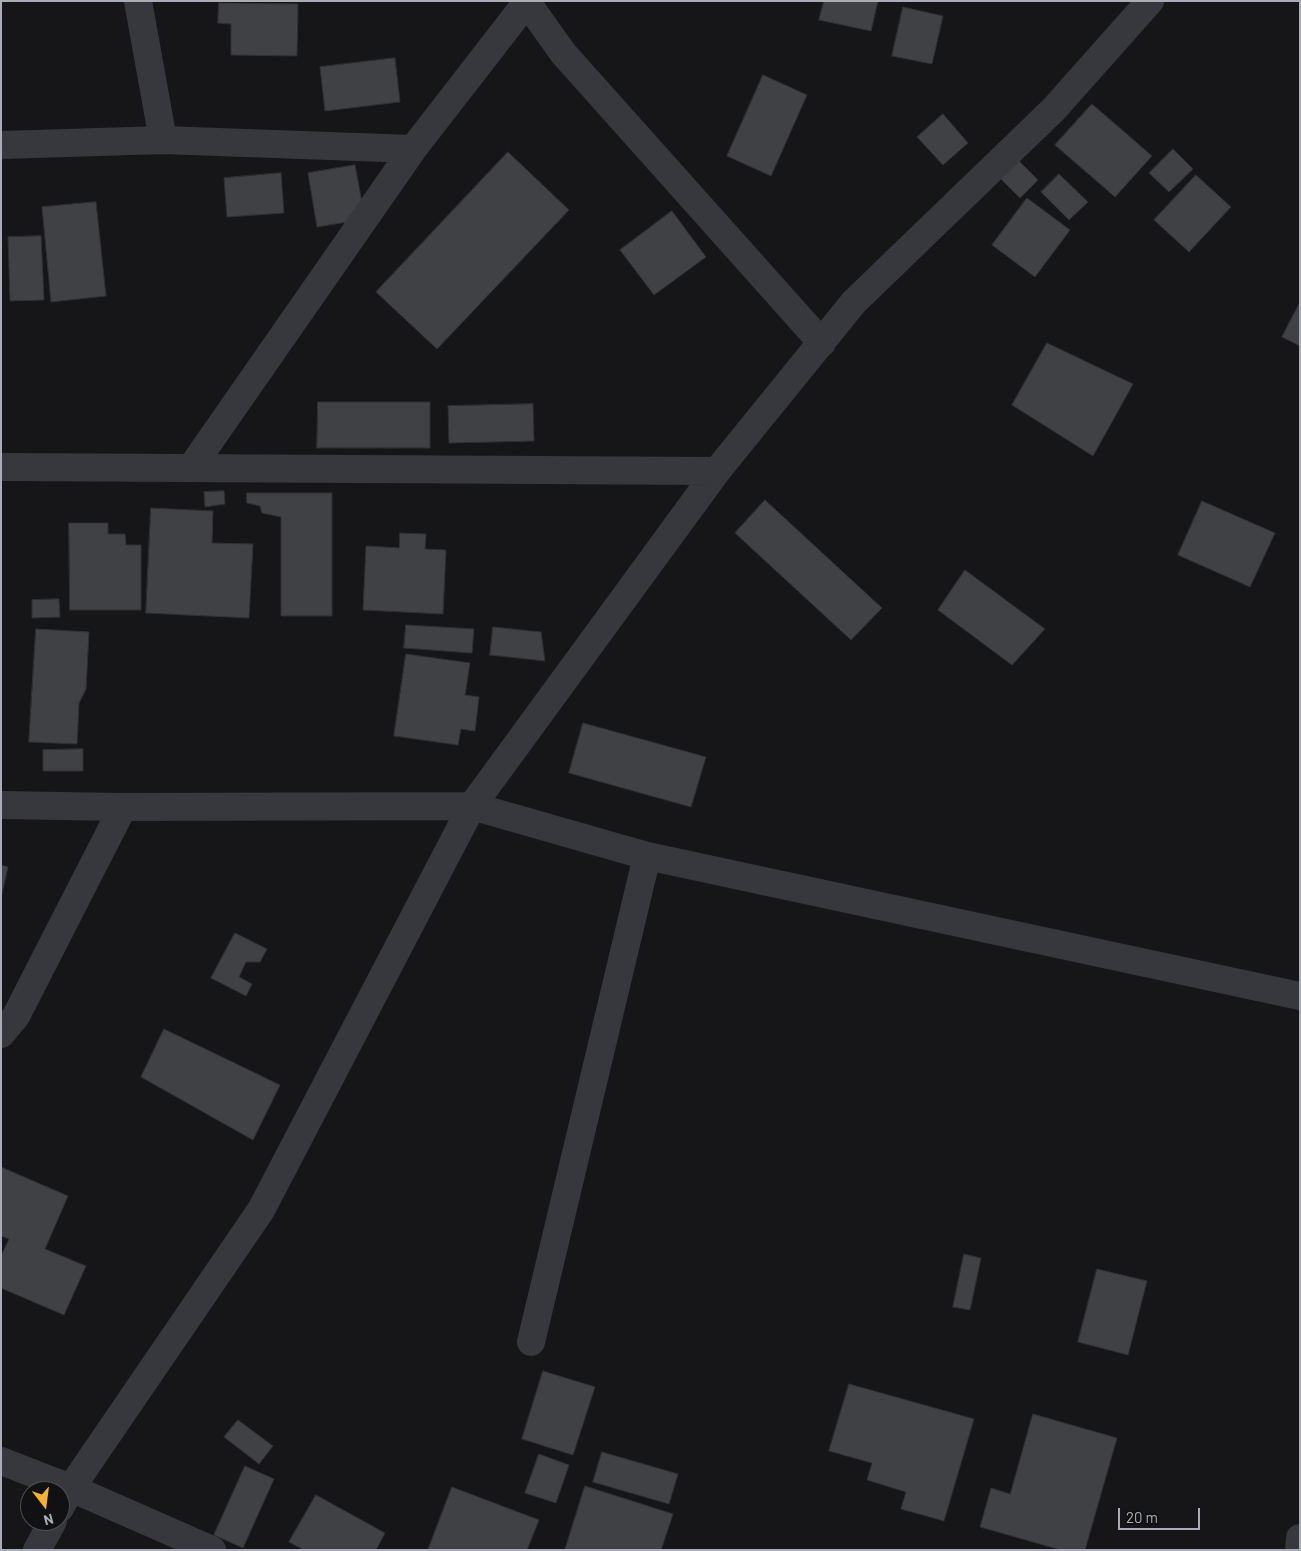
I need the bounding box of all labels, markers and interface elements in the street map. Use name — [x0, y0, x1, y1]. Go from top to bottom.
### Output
north arrow — [20, 1481, 70, 1531]
scale bar — [1121, 1498, 1204, 1530]
text: 20 m — [1126, 1508, 1158, 1526]
text: N — [42, 1511, 55, 1529]

